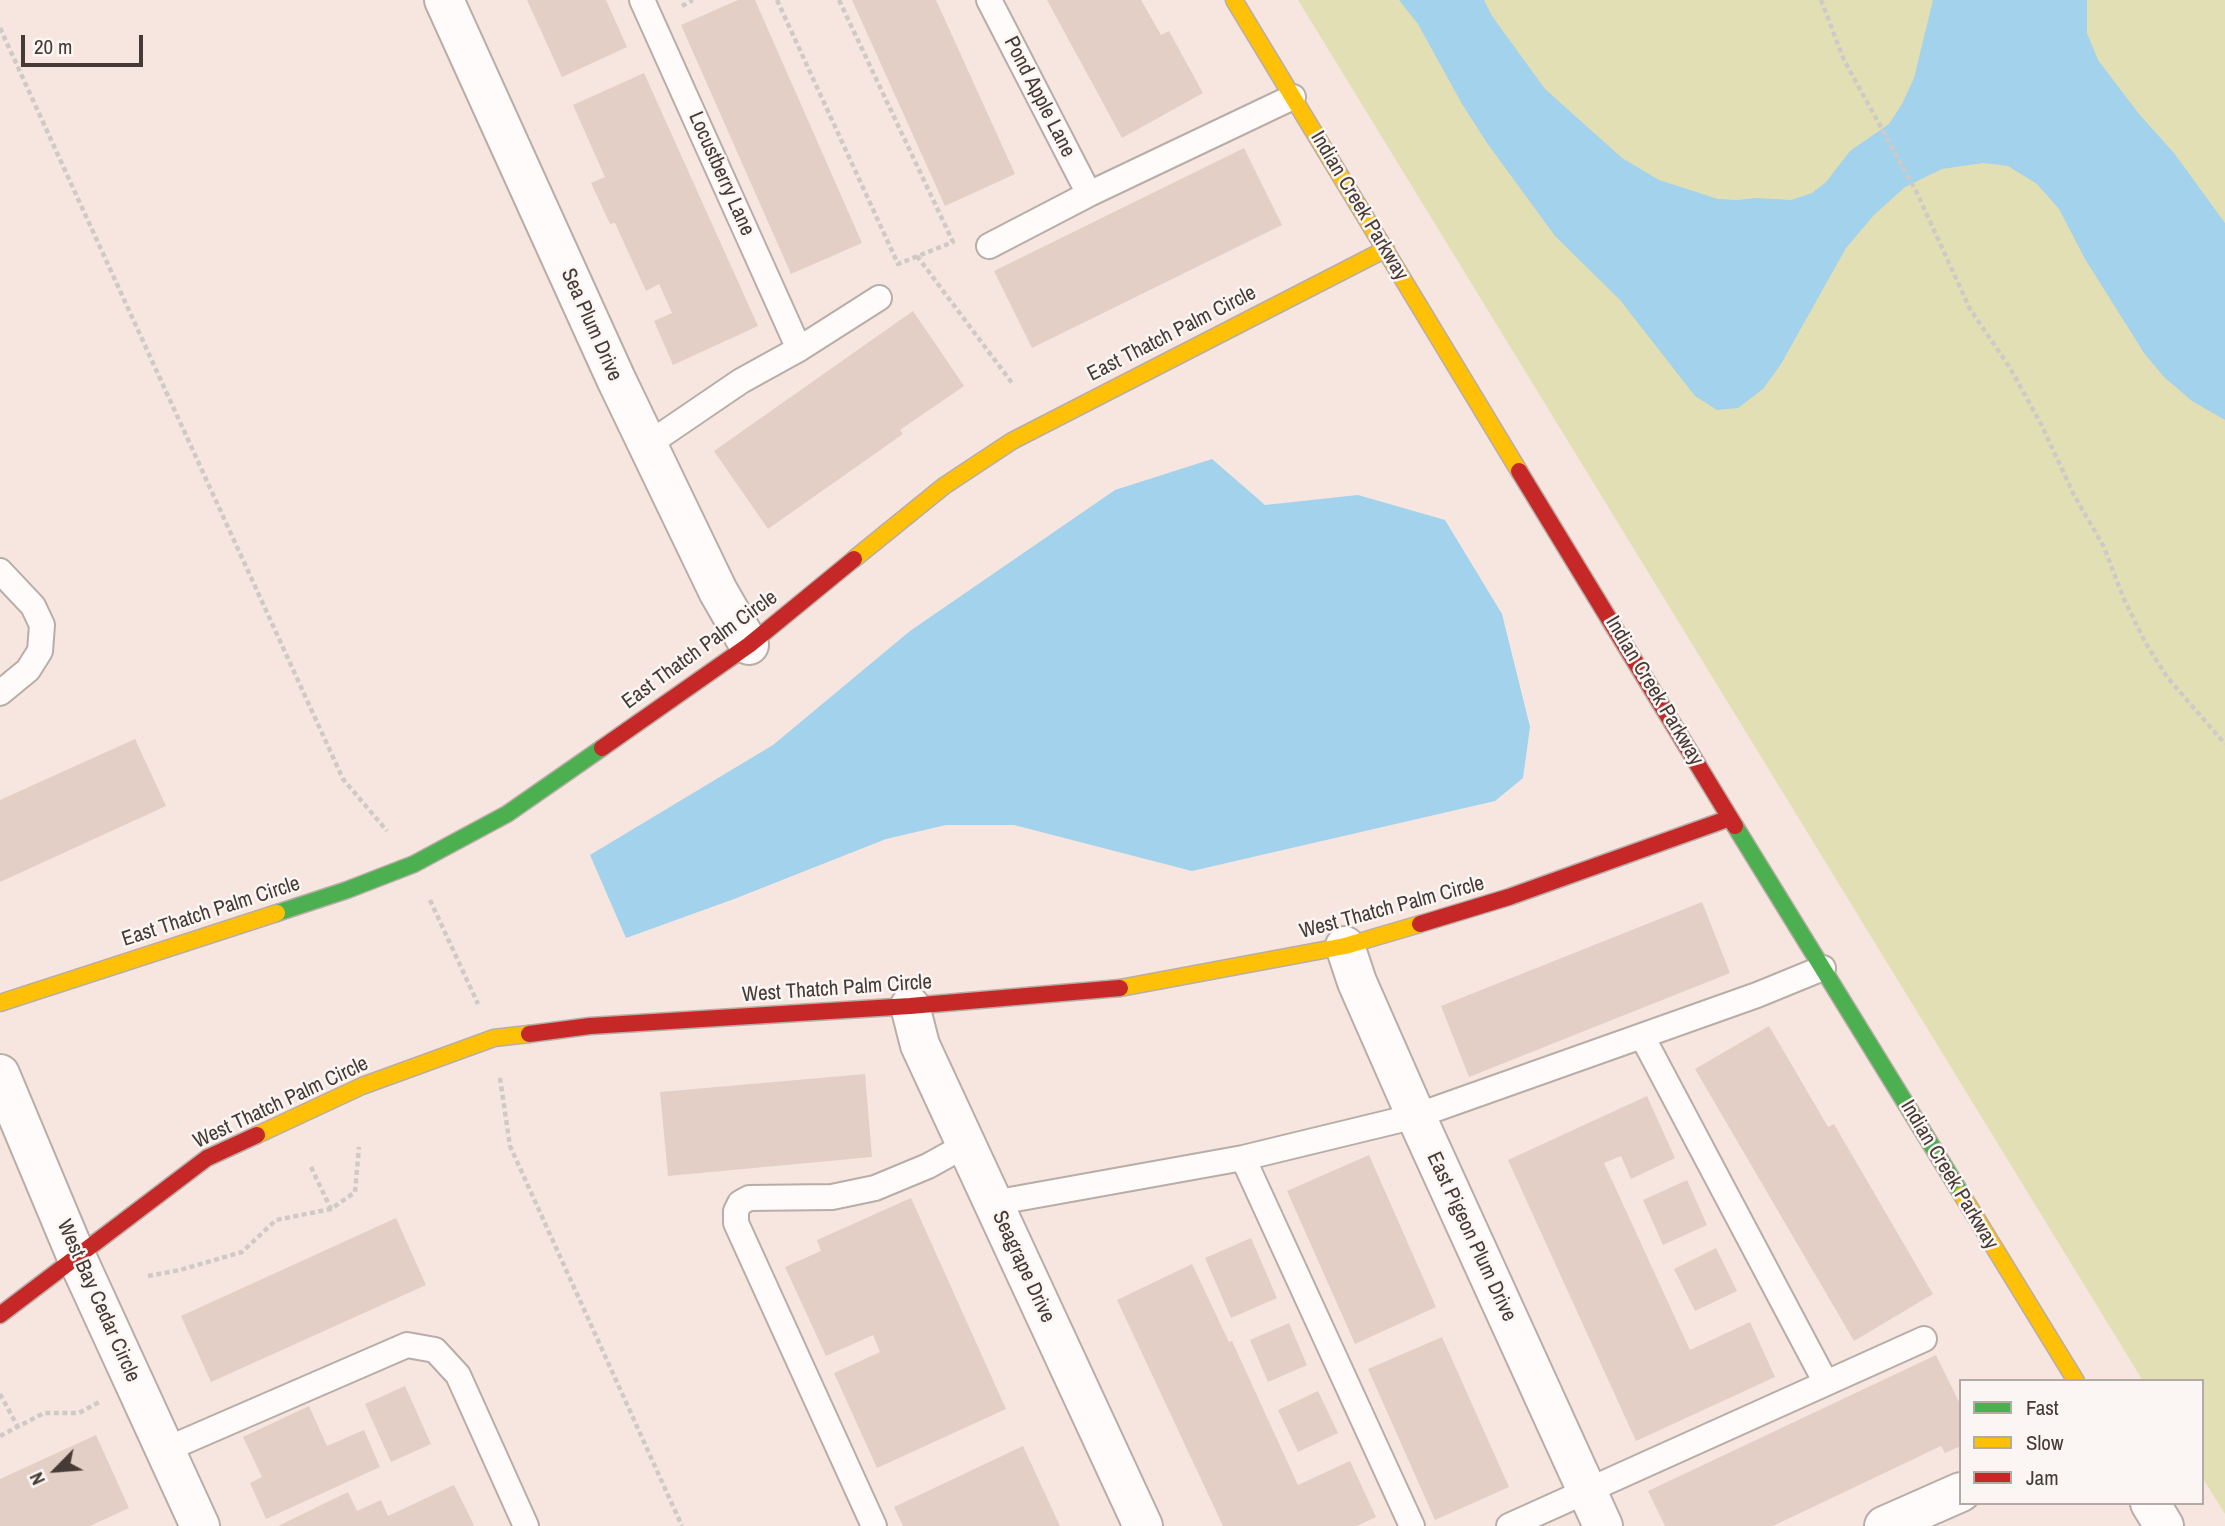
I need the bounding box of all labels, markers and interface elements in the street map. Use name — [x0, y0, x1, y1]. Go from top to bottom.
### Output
scale bar — [24, 21, 147, 65]
text: 20 m — [34, 32, 72, 61]
street label: Pond Apple Lane — [998, 32, 1080, 162]
street label: Locustberry Lane — [682, 108, 760, 240]
street label: Indian Creek Parkway — [1305, 127, 1413, 285]
street label: Sea Plum Drive — [555, 265, 627, 385]
street label: East Thatch Palm Circle — [1084, 281, 1260, 387]
street label: East Thatch Palm Circle — [617, 585, 783, 715]
street label: Indian Creek Parkway — [1600, 612, 1708, 770]
street label: East Thatch Palm Circle — [119, 871, 303, 953]
street label: West Thatch Palm Circle — [1297, 871, 1487, 945]
street label: West Thatch Palm Circle — [741, 970, 933, 1008]
street label: West Thatch Palm Circle — [190, 1051, 372, 1155]
street label: Indian Creek Parkway — [1895, 1096, 2003, 1254]
street label: East Pigeon Plum Drive — [1421, 1148, 1521, 1326]
street label: Seagrape Drive — [986, 1207, 1060, 1327]
street label: West Bay Cedar Circle — [51, 1216, 145, 1386]
legend — [1959, 1379, 2204, 1505]
text: Fast — [2026, 1393, 2059, 1422]
text: Slow — [2026, 1428, 2063, 1457]
north arrow — [21, 1435, 91, 1505]
text: Jam — [2026, 1463, 2059, 1492]
text: N — [23, 1468, 51, 1489]

